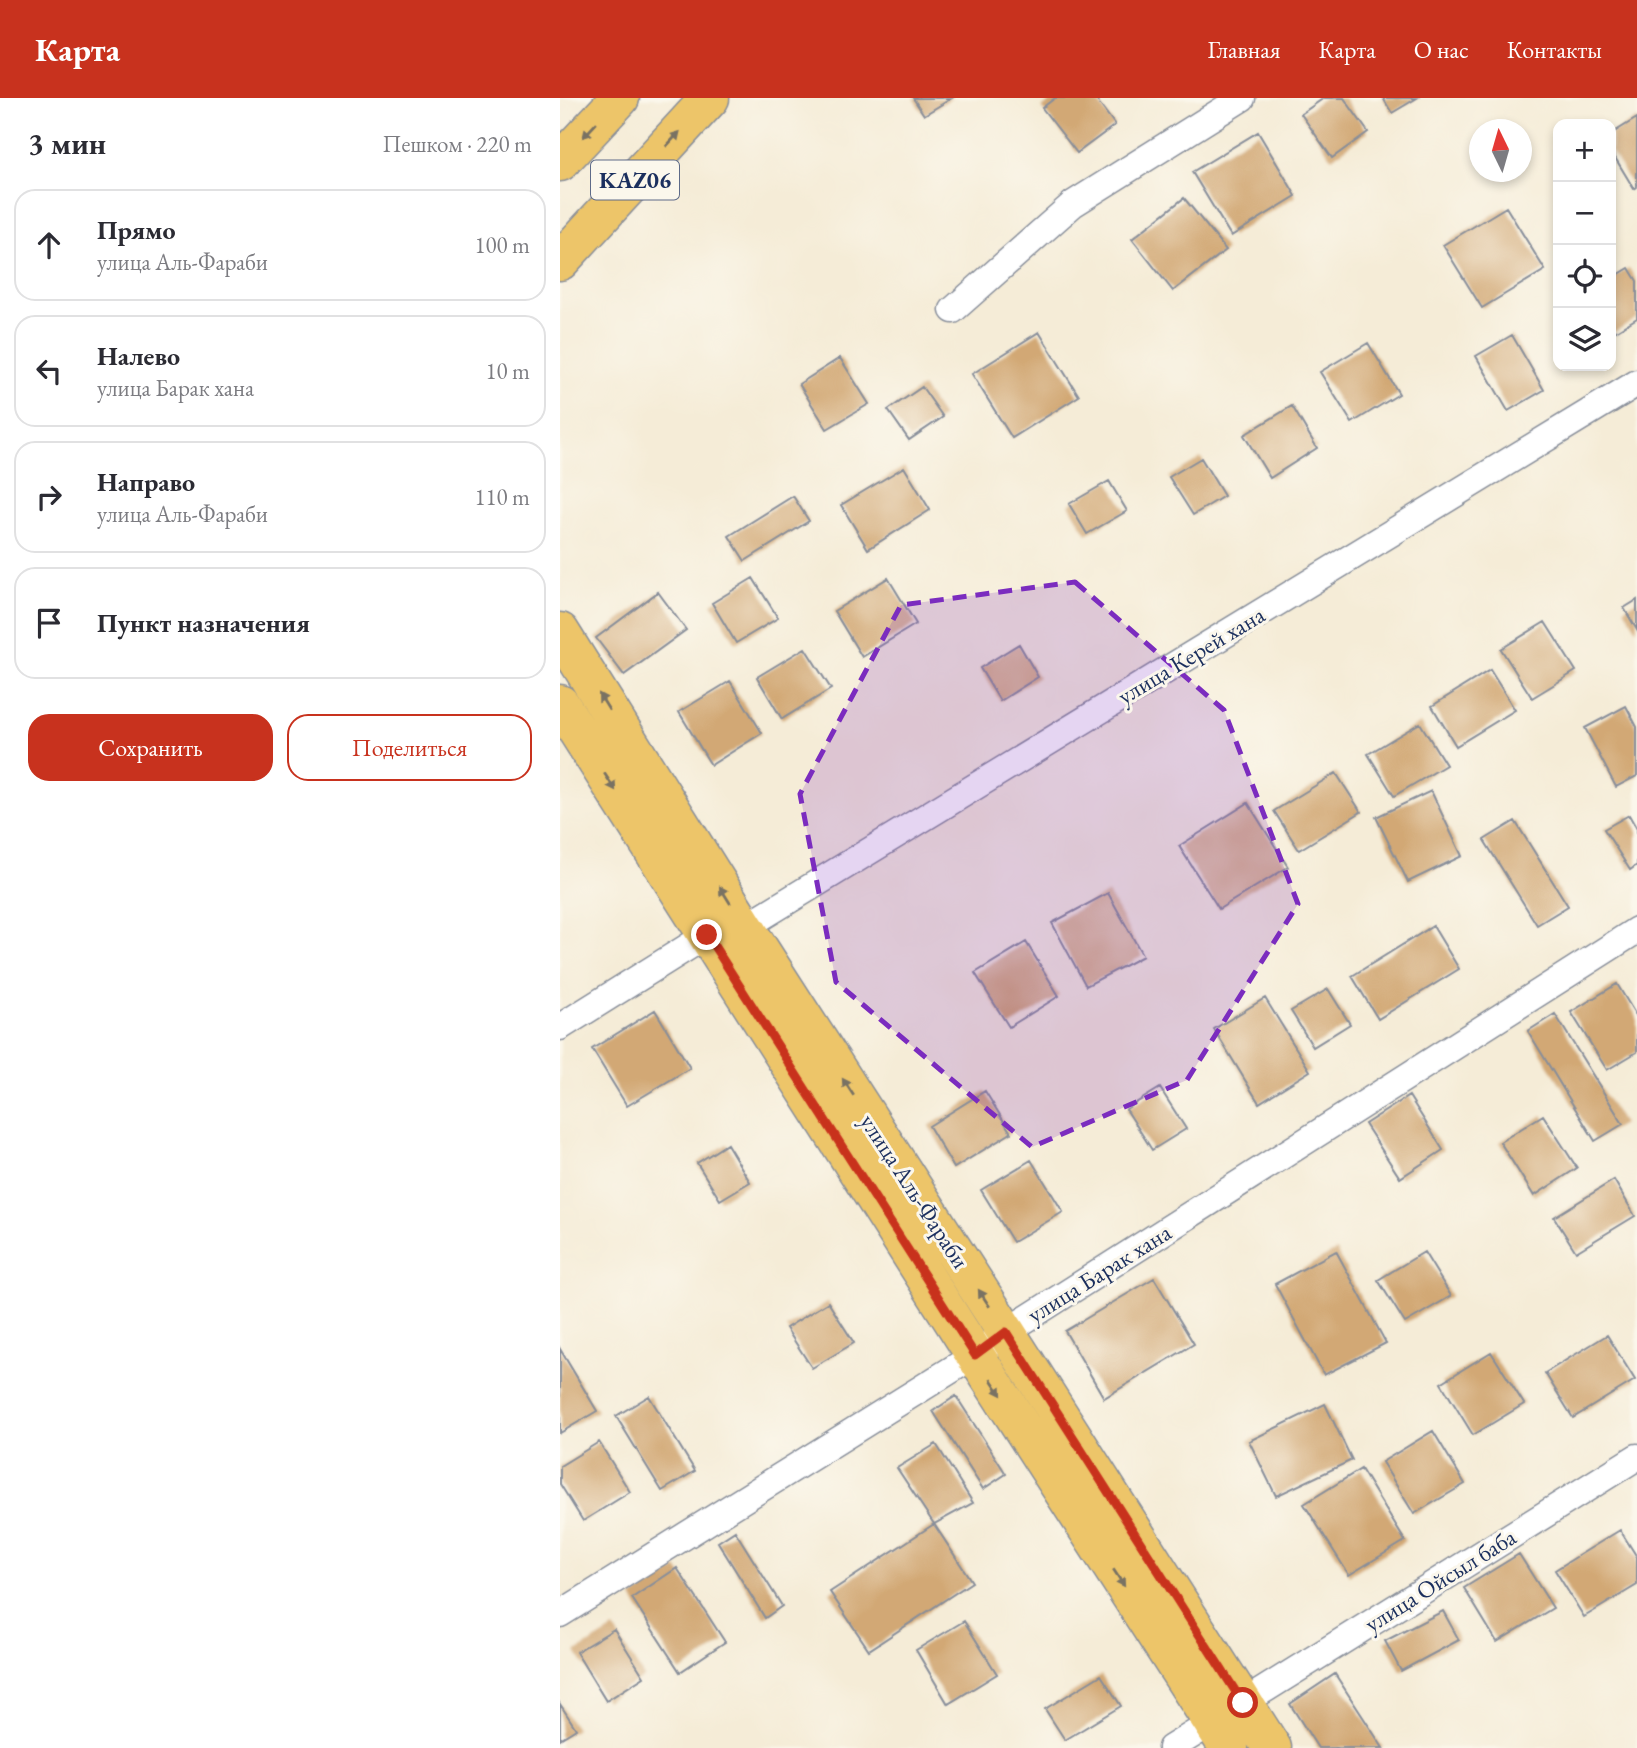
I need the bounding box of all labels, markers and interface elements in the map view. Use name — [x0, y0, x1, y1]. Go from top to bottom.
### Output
text: Карта — [35, 28, 120, 71]
text: Главная — [1207, 34, 1281, 65]
text: Карта — [1319, 34, 1376, 65]
text: О нас — [1414, 34, 1469, 65]
text: Контакты — [1507, 34, 1602, 65]
north arrow — [1469, 119, 1532, 182]
map controls — [1553, 119, 1616, 371]
button: + — [1553, 119, 1616, 182]
one-way arrow — [582, 121, 598, 139]
text: 3 мин — [28, 124, 106, 163]
text: Пешком · 220 m — [383, 129, 532, 159]
one-way arrow — [664, 131, 680, 148]
road number: KАZ06 — [591, 160, 679, 200]
button: − — [1553, 182, 1616, 245]
text: Прямо — [97, 213, 176, 247]
icon: ahead — [30, 226, 68, 264]
text: 100 m — [474, 230, 530, 260]
button: locate — [1553, 245, 1616, 308]
text: улица Аль-Фараби — [97, 247, 268, 277]
button: layers — [1553, 308, 1616, 371]
text: Налево — [97, 339, 180, 373]
icon: left — [30, 352, 68, 390]
text: 10 m — [485, 356, 530, 386]
text: улица Барак хана — [97, 373, 254, 403]
text: Направо — [97, 465, 195, 499]
icon: right — [30, 478, 68, 516]
text: 110 m — [474, 482, 530, 512]
text: улица Аль-Фараби — [97, 499, 268, 529]
street label: улица Керей хана — [1112, 599, 1271, 711]
icon: arrive — [30, 604, 68, 642]
text: Пункт назначения — [97, 606, 310, 640]
one-way arrow — [598, 693, 610, 712]
button: Сохранить — [28, 714, 273, 781]
button: Поделиться — [287, 714, 532, 781]
one-way arrow — [603, 773, 616, 792]
one-way arrow — [718, 886, 731, 905]
route end — [691, 919, 722, 950]
one-way arrow — [841, 1077, 854, 1096]
street label: улица Аль-Фараби — [853, 1108, 977, 1275]
street label: улица Барак хана — [1021, 1216, 1177, 1330]
one-way arrow — [978, 1289, 991, 1308]
one-way arrow — [989, 1378, 1002, 1397]
street label: улица Ойсыл баба — [1359, 1521, 1522, 1639]
one-way arrow — [1113, 1568, 1126, 1588]
route start — [1227, 1687, 1258, 1718]

